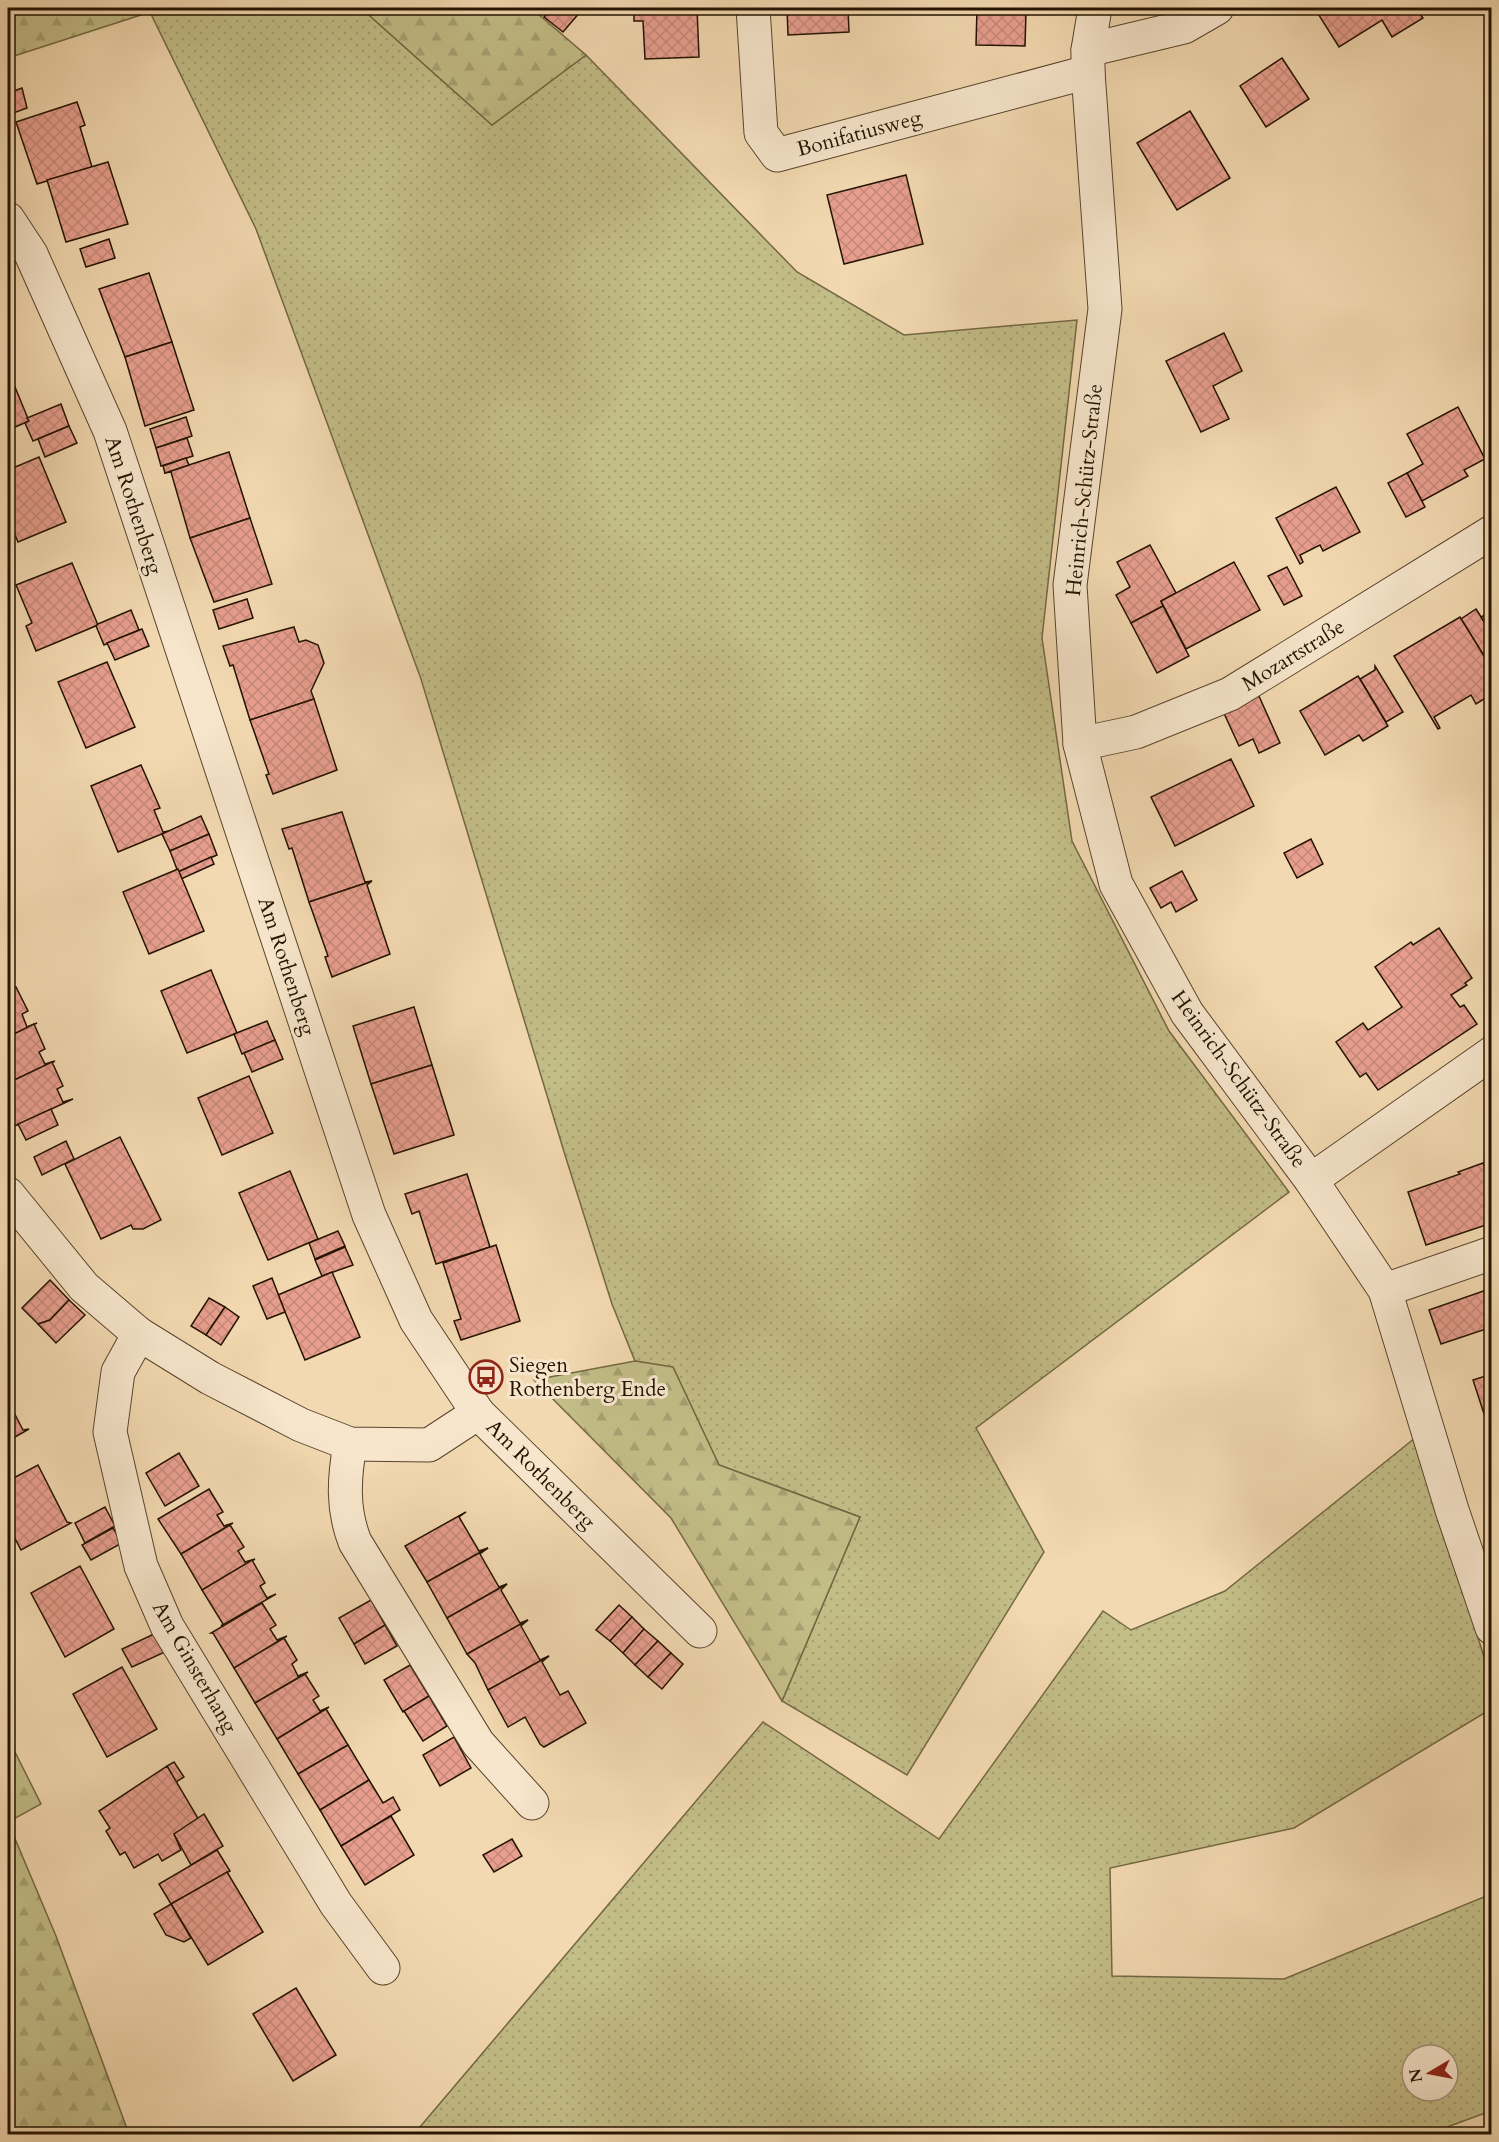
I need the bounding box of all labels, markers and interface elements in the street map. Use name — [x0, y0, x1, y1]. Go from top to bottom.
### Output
street label: Bonifatiusweg — [793, 103, 925, 164]
street label: Heinrich-Schütz-Straße — [1059, 382, 1110, 598]
street label: Am Rothenberg — [97, 432, 170, 578]
street label: Mozartstraße — [1236, 612, 1350, 699]
street label: Am Rothenberg — [250, 893, 323, 1039]
street label: Heinrich-Schütz-Straße — [1164, 984, 1313, 1174]
place label: Siegen Rothenberg Ende — [509, 1351, 666, 1404]
bus stop icon: Siegen Rothenberg Ende — [468, 1359, 504, 1395]
street label: Am Rothenberg — [479, 1413, 602, 1536]
street label: Am Ginsterhang — [145, 1596, 244, 1739]
north arrow — [1400, 2043, 1460, 2103]
text: N — [1404, 2067, 1428, 2084]

